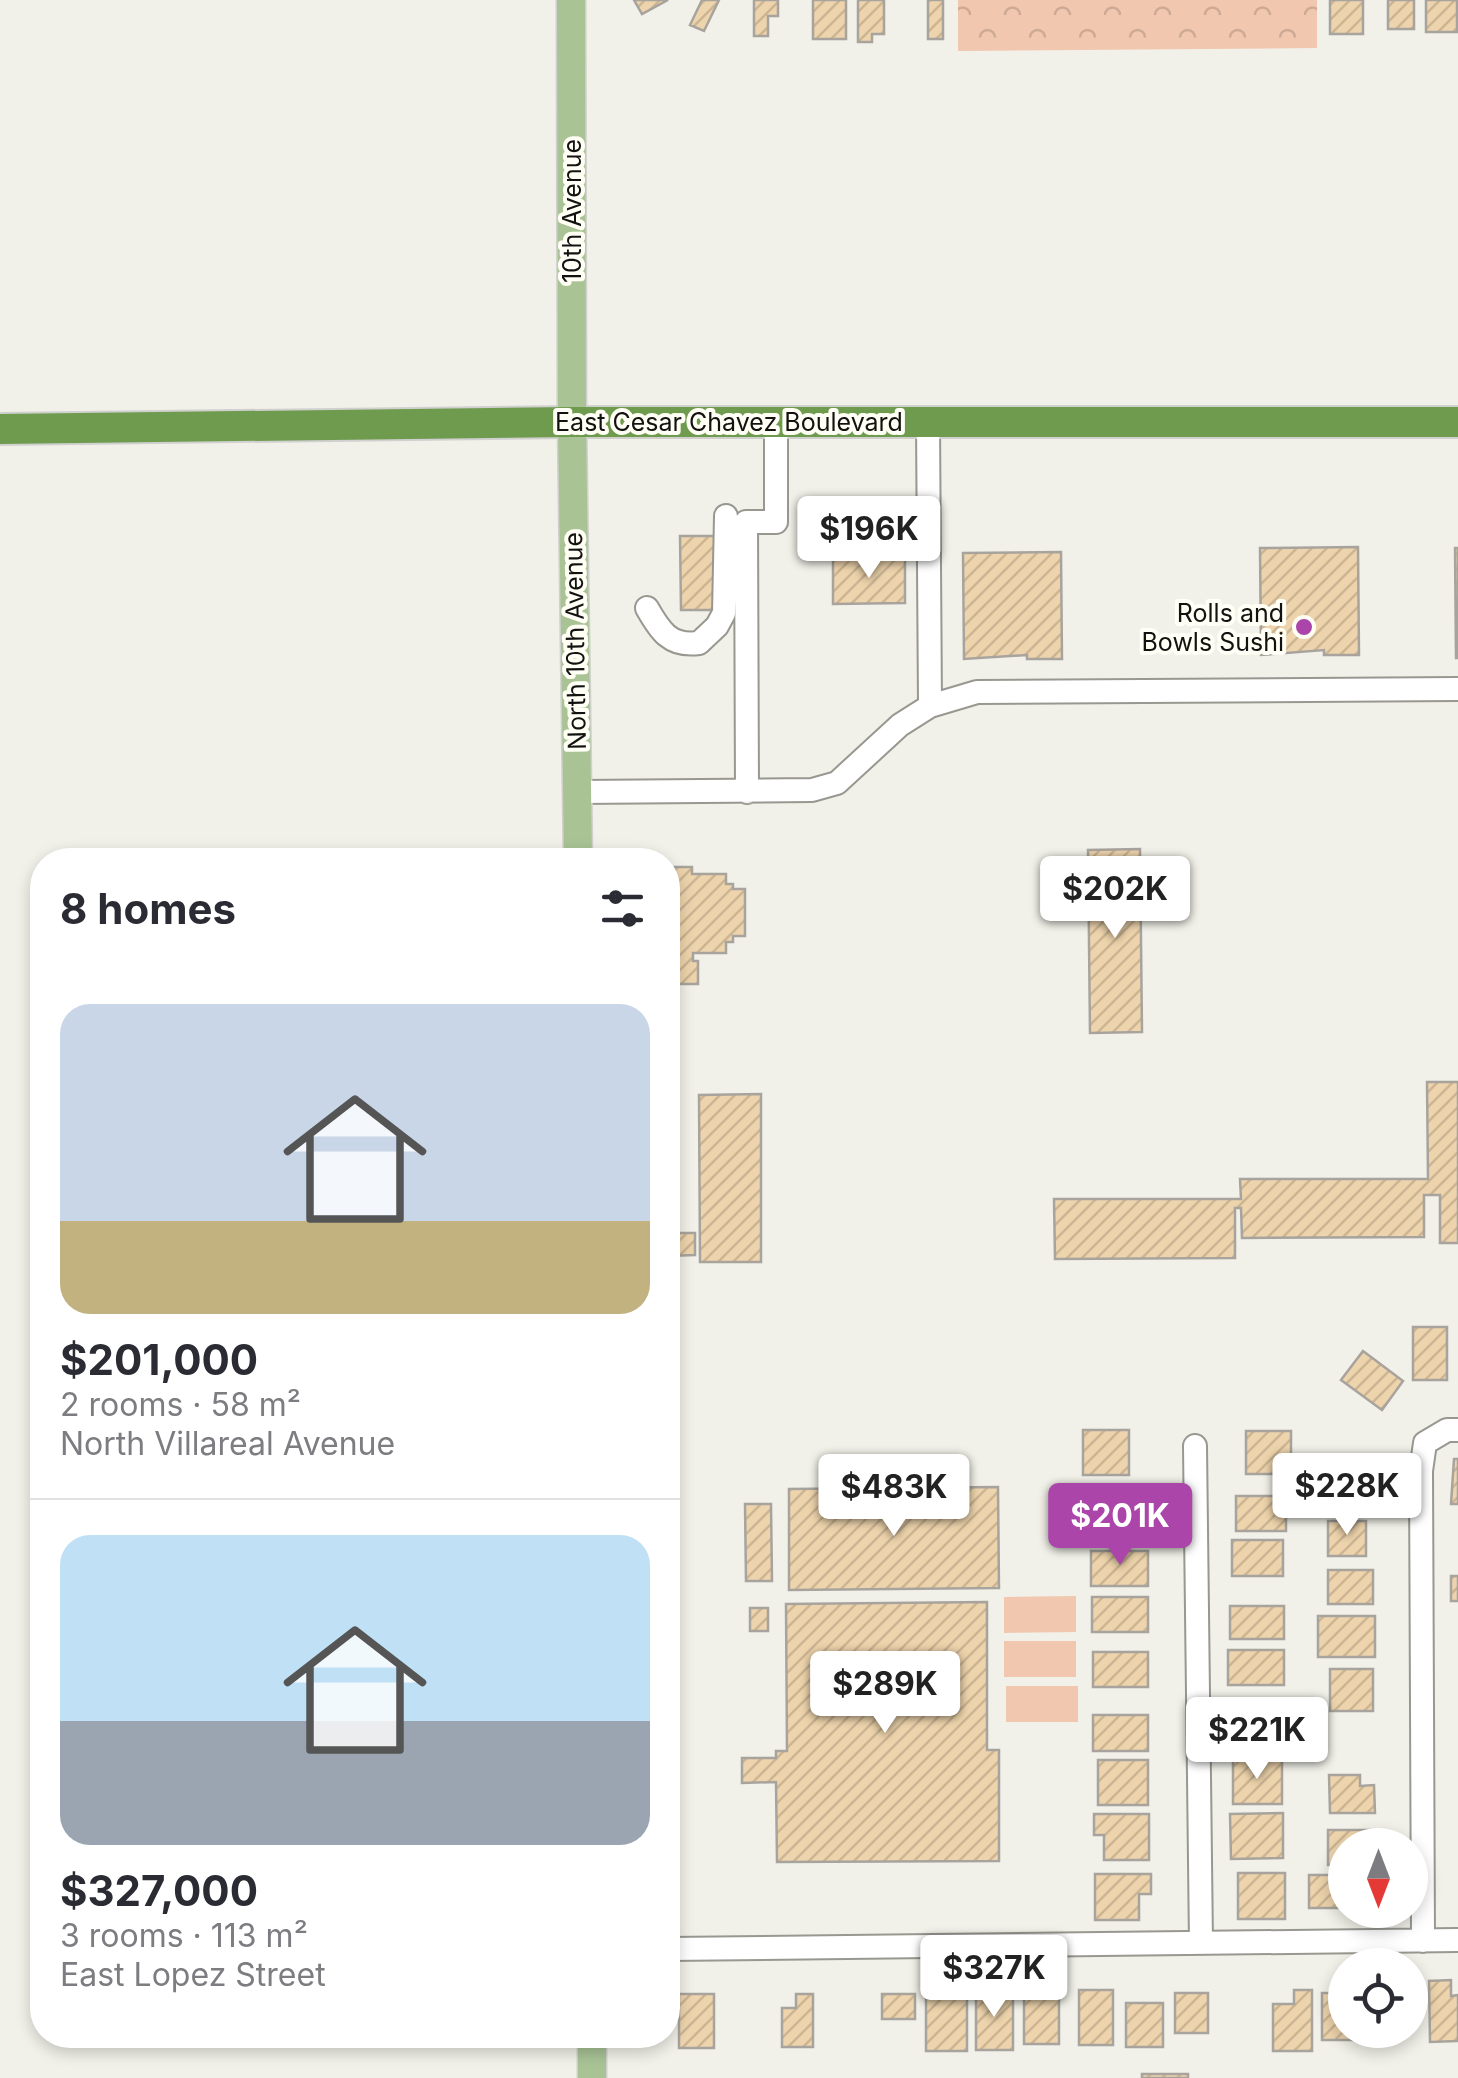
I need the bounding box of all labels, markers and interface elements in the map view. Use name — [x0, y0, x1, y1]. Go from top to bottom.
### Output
street label: 10th Avenue — [557, 139, 587, 283]
street label: East Cesar Chavez Boulevard — [555, 407, 903, 437]
pin: $196K — [799, 496, 939, 581]
text: $196K — [819, 509, 919, 548]
street label: North 10th Avenue — [558, 532, 592, 750]
place label: Rolls and Bowls Sushi — [1142, 598, 1284, 657]
marker: Rolls and Bowls Sushi — [1293, 616, 1315, 638]
pin: $202K — [1045, 856, 1185, 941]
text: $202K — [1062, 869, 1168, 908]
icon: filters — [595, 881, 650, 936]
text: 8 homes — [60, 883, 236, 934]
icon: home — [265, 1069, 445, 1249]
text: $201,000 — [60, 1334, 258, 1385]
text: 2 rooms · 58 m² — [60, 1385, 301, 1424]
text: North Villareal Avenue — [60, 1424, 395, 1463]
pin: $228K — [1277, 1453, 1417, 1538]
pin: $483K — [824, 1454, 964, 1539]
text: $228K — [1294, 1466, 1400, 1505]
text: $483K — [840, 1467, 948, 1506]
pin: $201K — [1050, 1483, 1190, 1568]
text: $201K — [1070, 1496, 1170, 1535]
icon: home — [265, 1600, 445, 1780]
pin: $289K — [815, 1651, 955, 1736]
text: $289K — [832, 1664, 938, 1703]
pin: $221K — [1187, 1697, 1327, 1782]
text: $221K — [1208, 1710, 1306, 1749]
north arrow — [1328, 1828, 1428, 1928]
map controls — [1328, 1828, 1428, 2048]
text: $327,000 — [60, 1865, 258, 1916]
text: 3 rooms · 113 m² — [60, 1916, 308, 1955]
pin: $327K — [924, 1935, 1064, 2020]
text: $327K — [942, 1948, 1046, 1987]
button: locate — [1328, 1948, 1428, 2048]
text: East Lopez Street — [60, 1955, 326, 1994]

